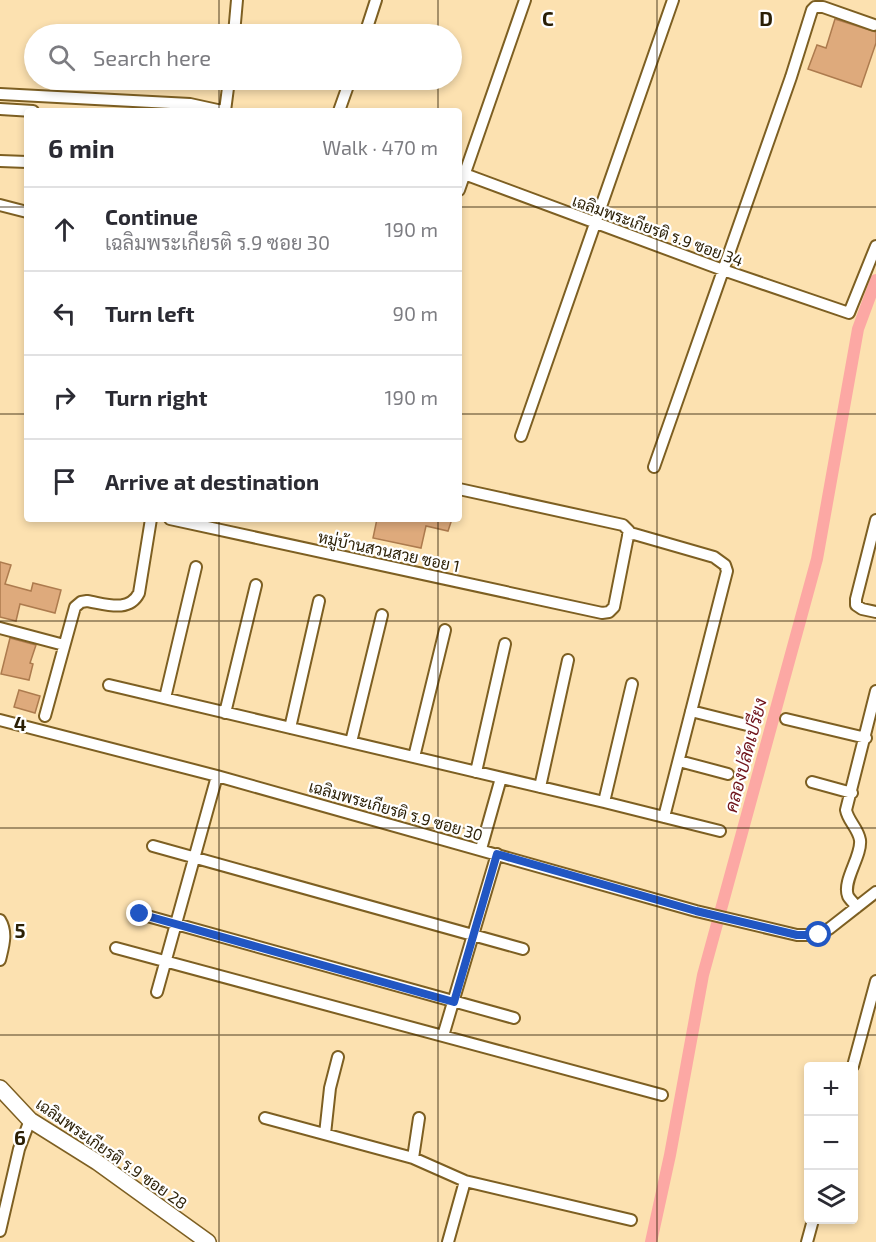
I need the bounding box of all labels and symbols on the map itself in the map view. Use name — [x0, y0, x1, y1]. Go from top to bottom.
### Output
text: C — [542, 6, 554, 30]
text: D — [759, 6, 773, 30]
street label: เฉลิมพระเกียรติ ร.9 ซอย 34 — [570, 189, 746, 270]
street label: หมู่บ้านสวนสวย ซอย 1 — [316, 527, 462, 578]
water label: คลองปลัดเปรียง — [718, 695, 771, 815]
text: 4 — [14, 711, 27, 735]
street label: เฉลิมพระเกียรติ ร.9 ซอย 30 — [307, 775, 485, 844]
route end — [126, 900, 152, 926]
text: 5 — [14, 918, 26, 942]
route start — [805, 921, 831, 947]
street label: เฉลิมพระเกียรติ ร.9 ซอย 28 — [33, 1093, 192, 1212]
text: 6 — [14, 1125, 26, 1149]

